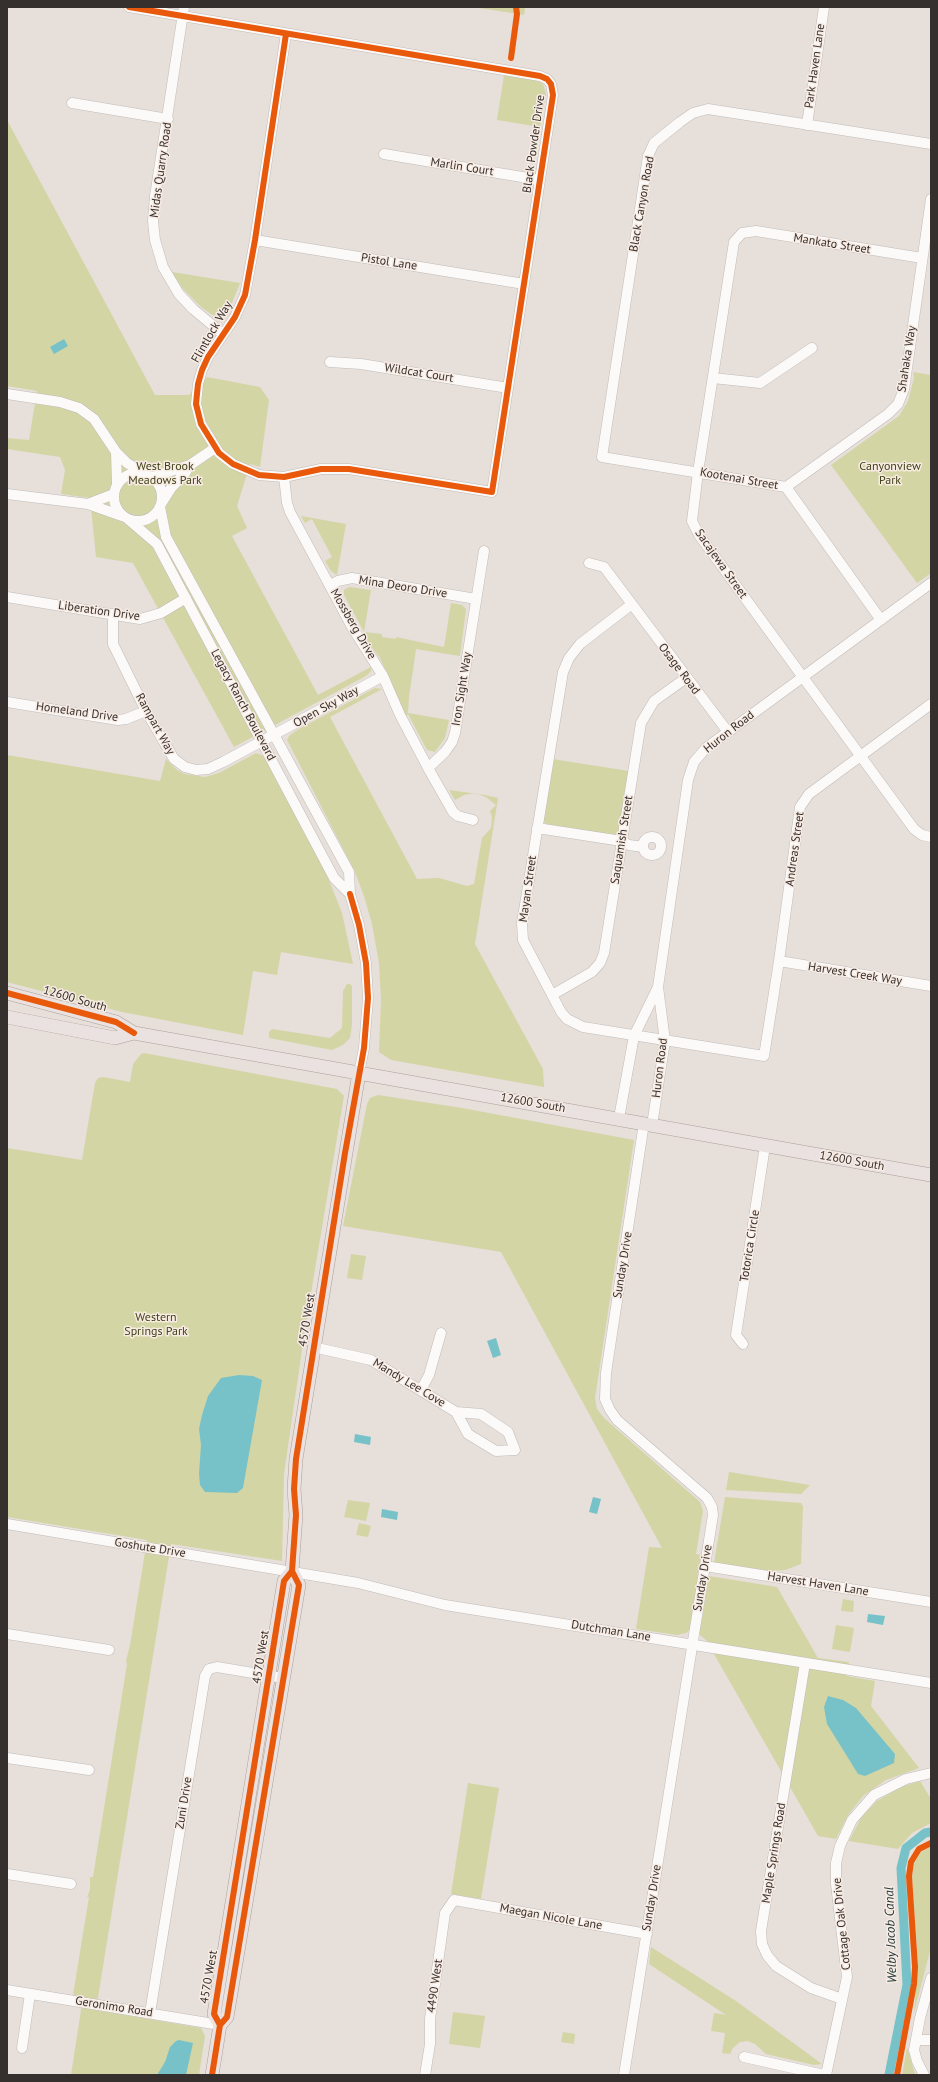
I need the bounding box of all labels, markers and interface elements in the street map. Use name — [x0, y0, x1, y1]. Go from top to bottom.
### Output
street label: Park Haven Lane — [802, 23, 828, 109]
street label: Black Powder Drive — [520, 94, 548, 194]
street label: Midas Quarry Road — [147, 121, 175, 219]
street label: Marlin Court — [429, 155, 495, 179]
street label: Black Canyon Road — [626, 155, 658, 253]
street label: Mankato Street — [792, 231, 872, 257]
street label: Pistol Lane — [360, 250, 418, 274]
street label: Flintlock Way — [189, 299, 235, 365]
street label: Shahaka Way — [895, 325, 919, 393]
street label: Wildcat Court — [384, 360, 454, 386]
park label: West Brook Meadows Park — [128, 460, 202, 488]
park label: Canyonview Park — [859, 460, 921, 488]
street label: Kootenai Street — [699, 465, 779, 493]
street label: Sacajewa Street — [692, 526, 750, 602]
street label: Mina Deoro Drive — [358, 573, 448, 601]
street label: Mossberg Drive — [327, 586, 379, 662]
street label: Liberation Drive — [57, 598, 141, 624]
street label: Osage Road — [655, 641, 703, 697]
street label: Legacy Ranch Boulevard — [207, 647, 279, 763]
street label: Iron Sight Way — [449, 651, 475, 727]
street label: Open Sky Way — [291, 683, 361, 731]
street label: Rampart Way — [132, 691, 178, 757]
street label: Homeland Drive — [35, 699, 119, 725]
street label: Huron Road — [701, 708, 757, 756]
street label: Saquamish Street — [608, 795, 636, 885]
street label: Andreas Street — [783, 811, 807, 887]
street label: Mayan Street — [516, 855, 540, 923]
street label: Harvest Creek Way — [807, 959, 903, 989]
street label: 12600 South — [41, 983, 109, 1015]
street label: Huron Road — [649, 1037, 671, 1099]
street label: 12600 South — [499, 1090, 567, 1116]
street label: 12600 South — [818, 1148, 886, 1174]
street label: Totorica Circle — [737, 1209, 763, 1283]
street label: Sunday Drive — [611, 1231, 635, 1299]
street label: 4570 West — [296, 1292, 318, 1348]
park label: Western Springs Park — [124, 1311, 188, 1339]
street label: Mandy Lee Cove — [370, 1356, 448, 1410]
street label: Goshute Drive — [113, 1535, 187, 1561]
street label: Sunday Drive — [691, 1544, 715, 1612]
street label: Harvest Haven Lane — [766, 1569, 870, 1599]
street label: Dutchman Lane — [570, 1618, 652, 1644]
street label: 4570 West — [250, 1629, 272, 1685]
street label: Zuni Drive — [173, 1776, 195, 1830]
street label: Maple Springs Road — [759, 1802, 789, 1904]
street label: Sunday Drive — [640, 1864, 664, 1932]
street label: Cottage Oak Drive — [830, 1877, 854, 1971]
water label: Welby Jacob Canal — [882, 1887, 900, 1983]
street label: Maegan Nicole Lane — [499, 1901, 603, 1933]
street label: 4570 West — [197, 1949, 221, 2005]
street label: 4490 West — [424, 1958, 446, 2014]
street label: Geronimo Road — [74, 1994, 154, 2020]

